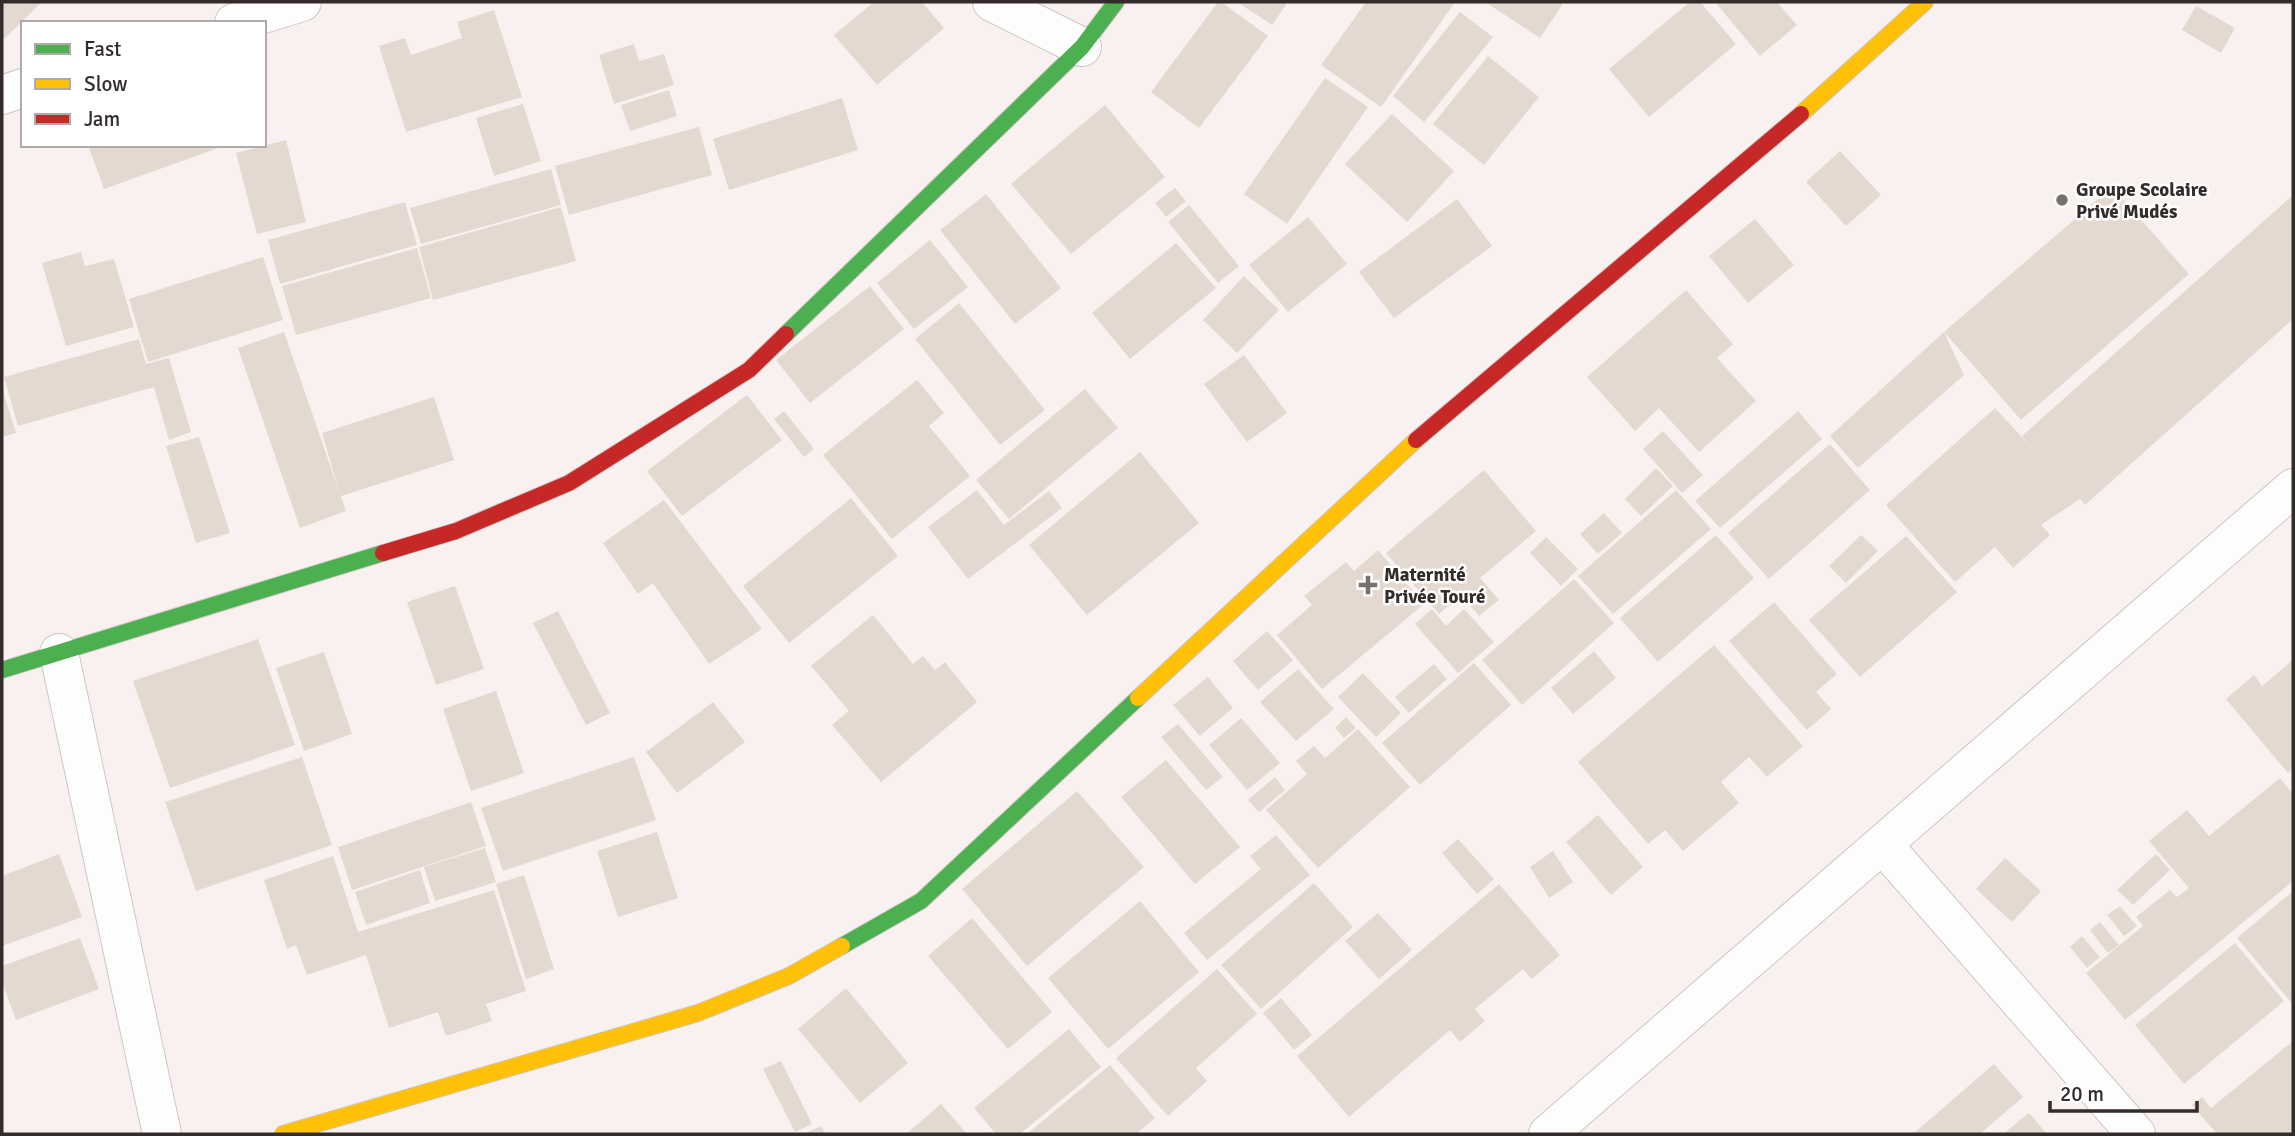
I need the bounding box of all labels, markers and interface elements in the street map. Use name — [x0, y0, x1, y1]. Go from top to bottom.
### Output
legend — [21, 21, 266, 147]
text: Fast — [84, 36, 121, 62]
text: Slow — [84, 71, 128, 97]
text: Jam — [84, 106, 120, 132]
place label: Groupe Scolaire Privé Mudés — [2076, 178, 2207, 224]
marker: Groupe Scolaire Privé Mudés — [2054, 192, 2070, 208]
place label: Maternité Privée Touré — [1384, 563, 1485, 609]
marker: Maternité Privée Touré — [1358, 575, 1378, 595]
scale bar — [2050, 1070, 2197, 1114]
text: 20 m — [2060, 1081, 2104, 1107]

